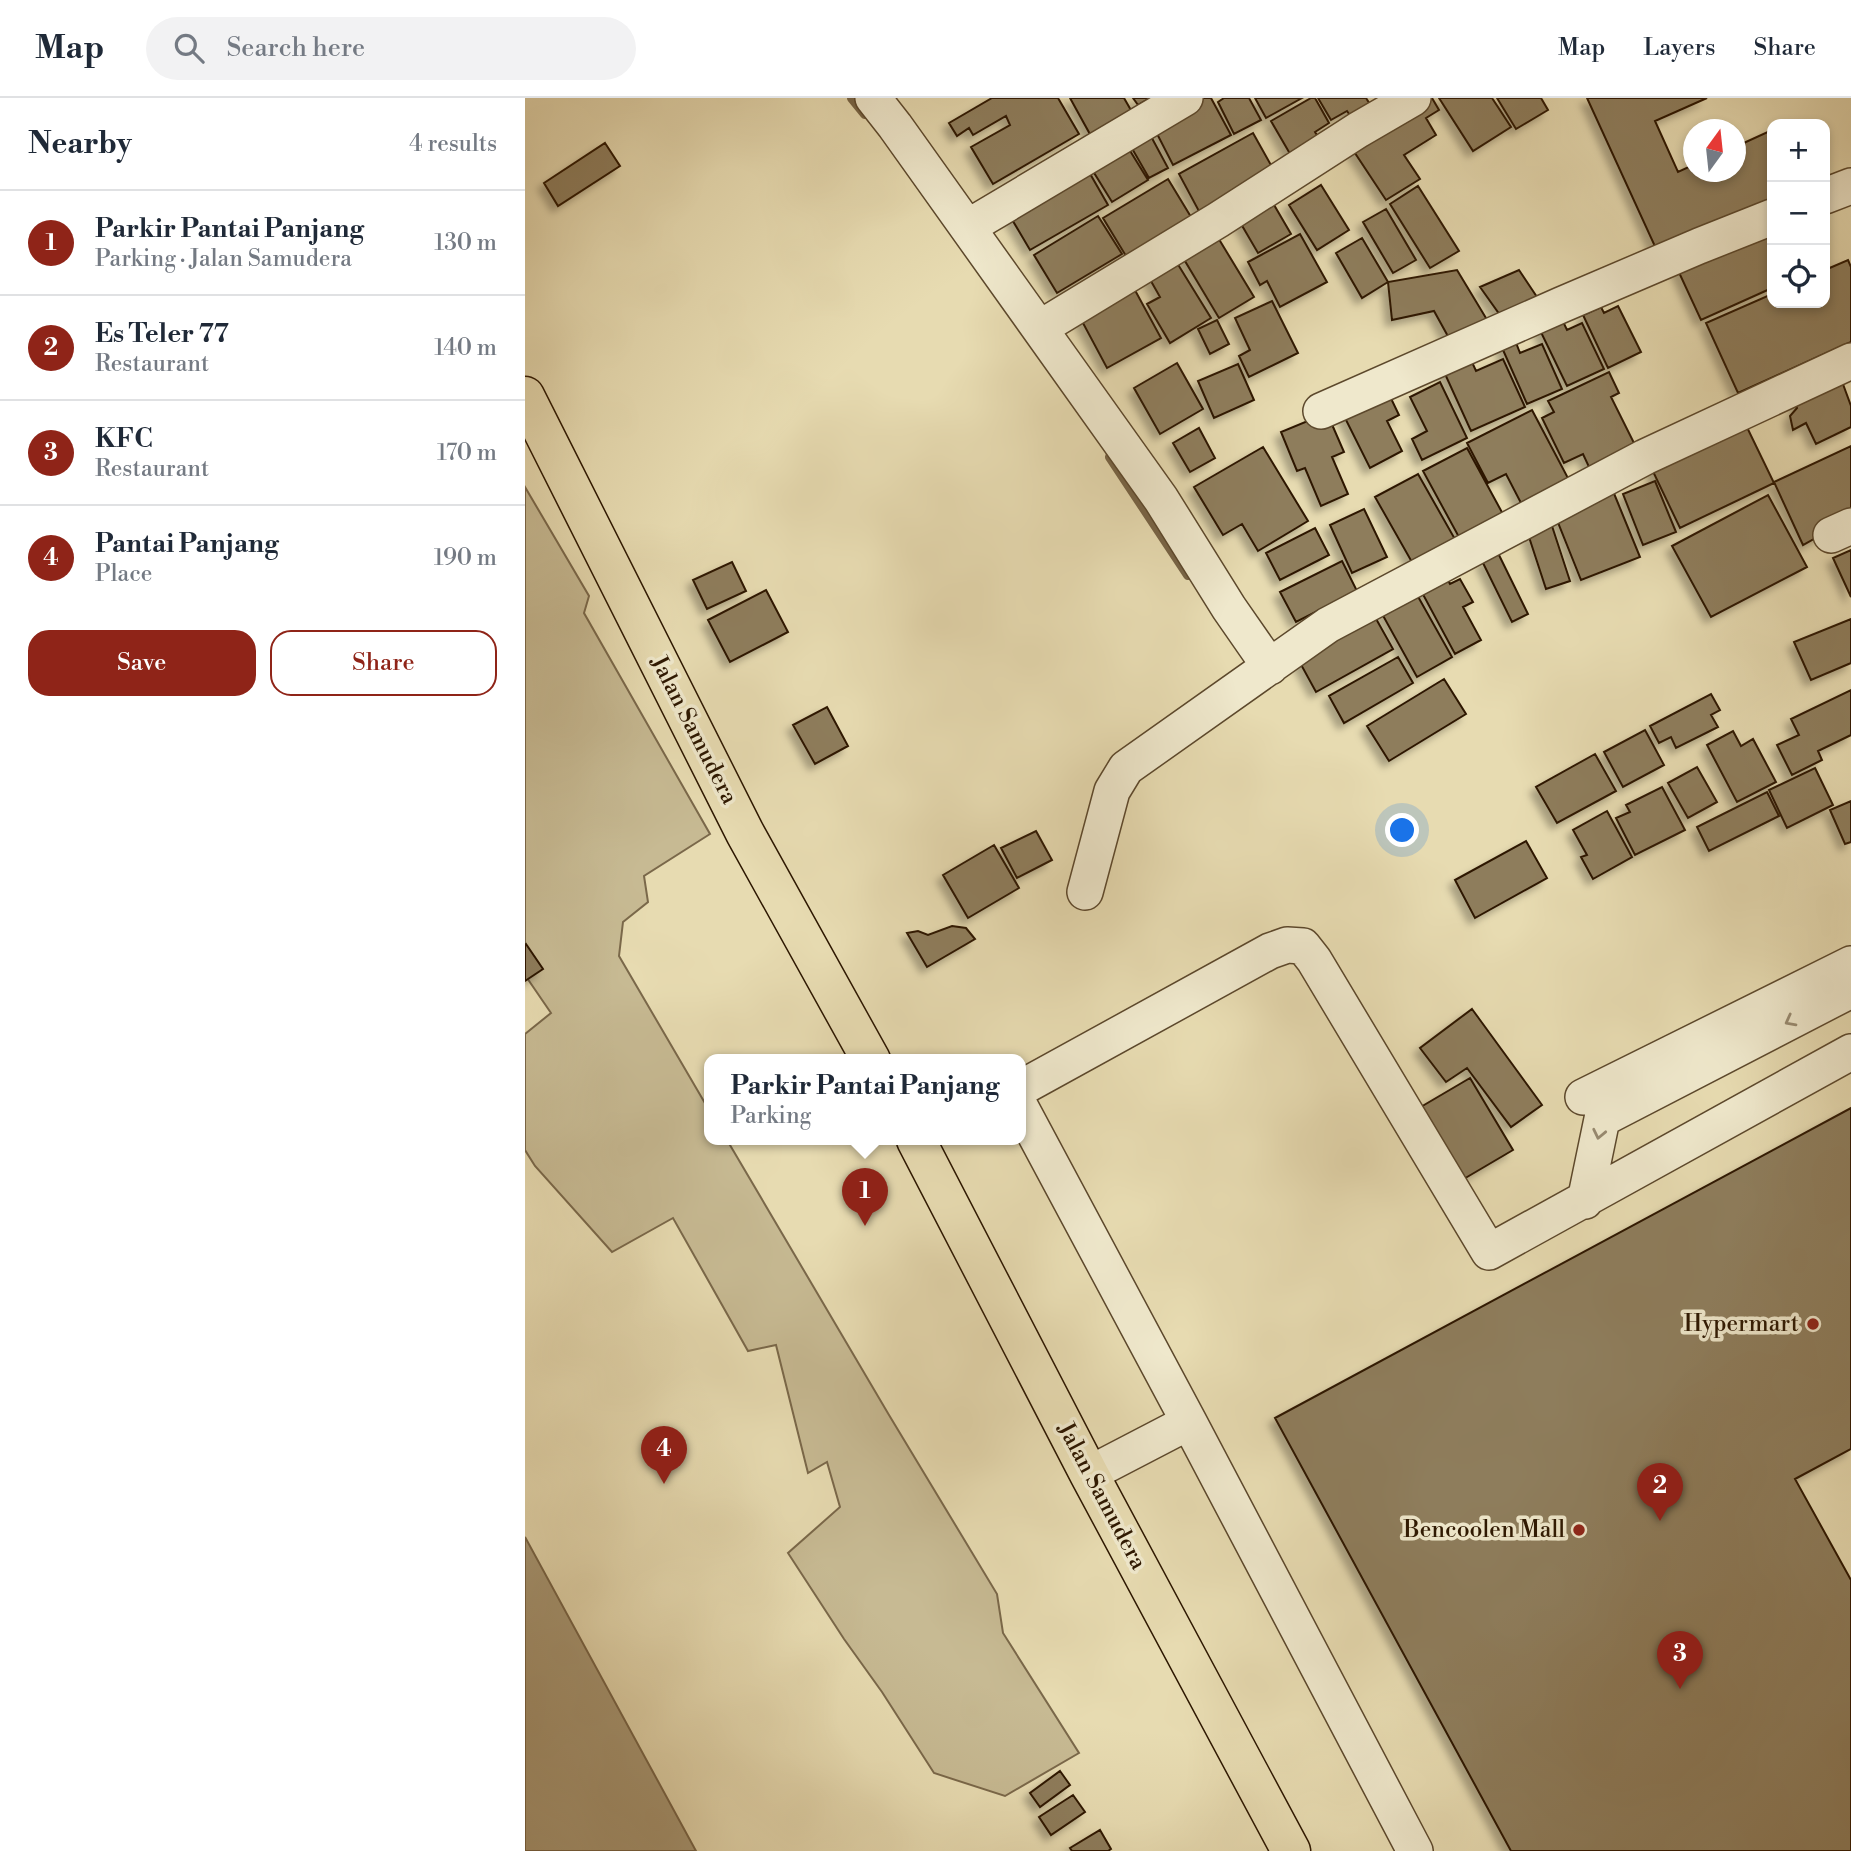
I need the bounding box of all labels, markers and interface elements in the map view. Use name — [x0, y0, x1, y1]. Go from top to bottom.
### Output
search box — [146, 17, 636, 80]
text: Map — [35, 28, 104, 69]
icon: search — [170, 29, 208, 67]
text: Search here — [226, 32, 365, 64]
text: Map — [1558, 33, 1605, 63]
text: Layers — [1643, 33, 1715, 63]
text: Share — [1753, 33, 1816, 63]
north arrow — [1683, 119, 1746, 182]
map controls — [1767, 119, 1830, 308]
button: + — [1767, 119, 1830, 182]
text: Nearby — [28, 125, 132, 163]
text: 4 results — [409, 130, 497, 158]
button: − — [1767, 182, 1830, 245]
text: Parkir Pantai Panjang — [95, 213, 364, 245]
text: 1 — [45, 229, 57, 257]
text: 130 m — [434, 229, 497, 257]
text: Parking · Jalan Samudera — [95, 245, 352, 273]
button: locate — [1767, 245, 1830, 308]
text: Es Teler 77 — [95, 318, 229, 350]
text: 2 — [44, 334, 58, 362]
text: 140 m — [434, 334, 497, 362]
text: Restaurant — [95, 350, 209, 378]
text: KFC — [95, 423, 153, 455]
text: 3 — [44, 439, 58, 467]
text: 170 m — [437, 439, 497, 467]
text: Restaurant — [95, 455, 209, 483]
text: Pantai Panjang — [95, 528, 279, 560]
text: 4 — [43, 544, 59, 572]
text: 190 m — [434, 544, 497, 572]
text: Place — [95, 560, 152, 588]
button: Save — [28, 630, 256, 696]
button: Share — [270, 630, 497, 696]
street label: Jalan Samudera — [644, 650, 744, 809]
your location — [1385, 813, 1419, 847]
one-way arrow — [1785, 1013, 1798, 1027]
popup — [704, 1054, 1026, 1145]
text: Parkir Pantai Panjang — [730, 1070, 1000, 1102]
text: Parking — [730, 1102, 812, 1130]
one-way arrow — [1592, 1128, 1607, 1140]
pin: 1 — [842, 1168, 888, 1226]
place label: Hypermart — [1684, 1310, 1799, 1338]
marker: Hypermart — [1805, 1316, 1821, 1332]
street label: Jalan Samudera — [1051, 1417, 1153, 1575]
pin: 4 — [641, 1426, 687, 1484]
pin: 2 — [1637, 1463, 1683, 1521]
place label: Bencoolen Mall — [1403, 1516, 1565, 1544]
marker: Bencoolen Mall — [1571, 1522, 1587, 1538]
pin: 3 — [1657, 1631, 1703, 1689]

